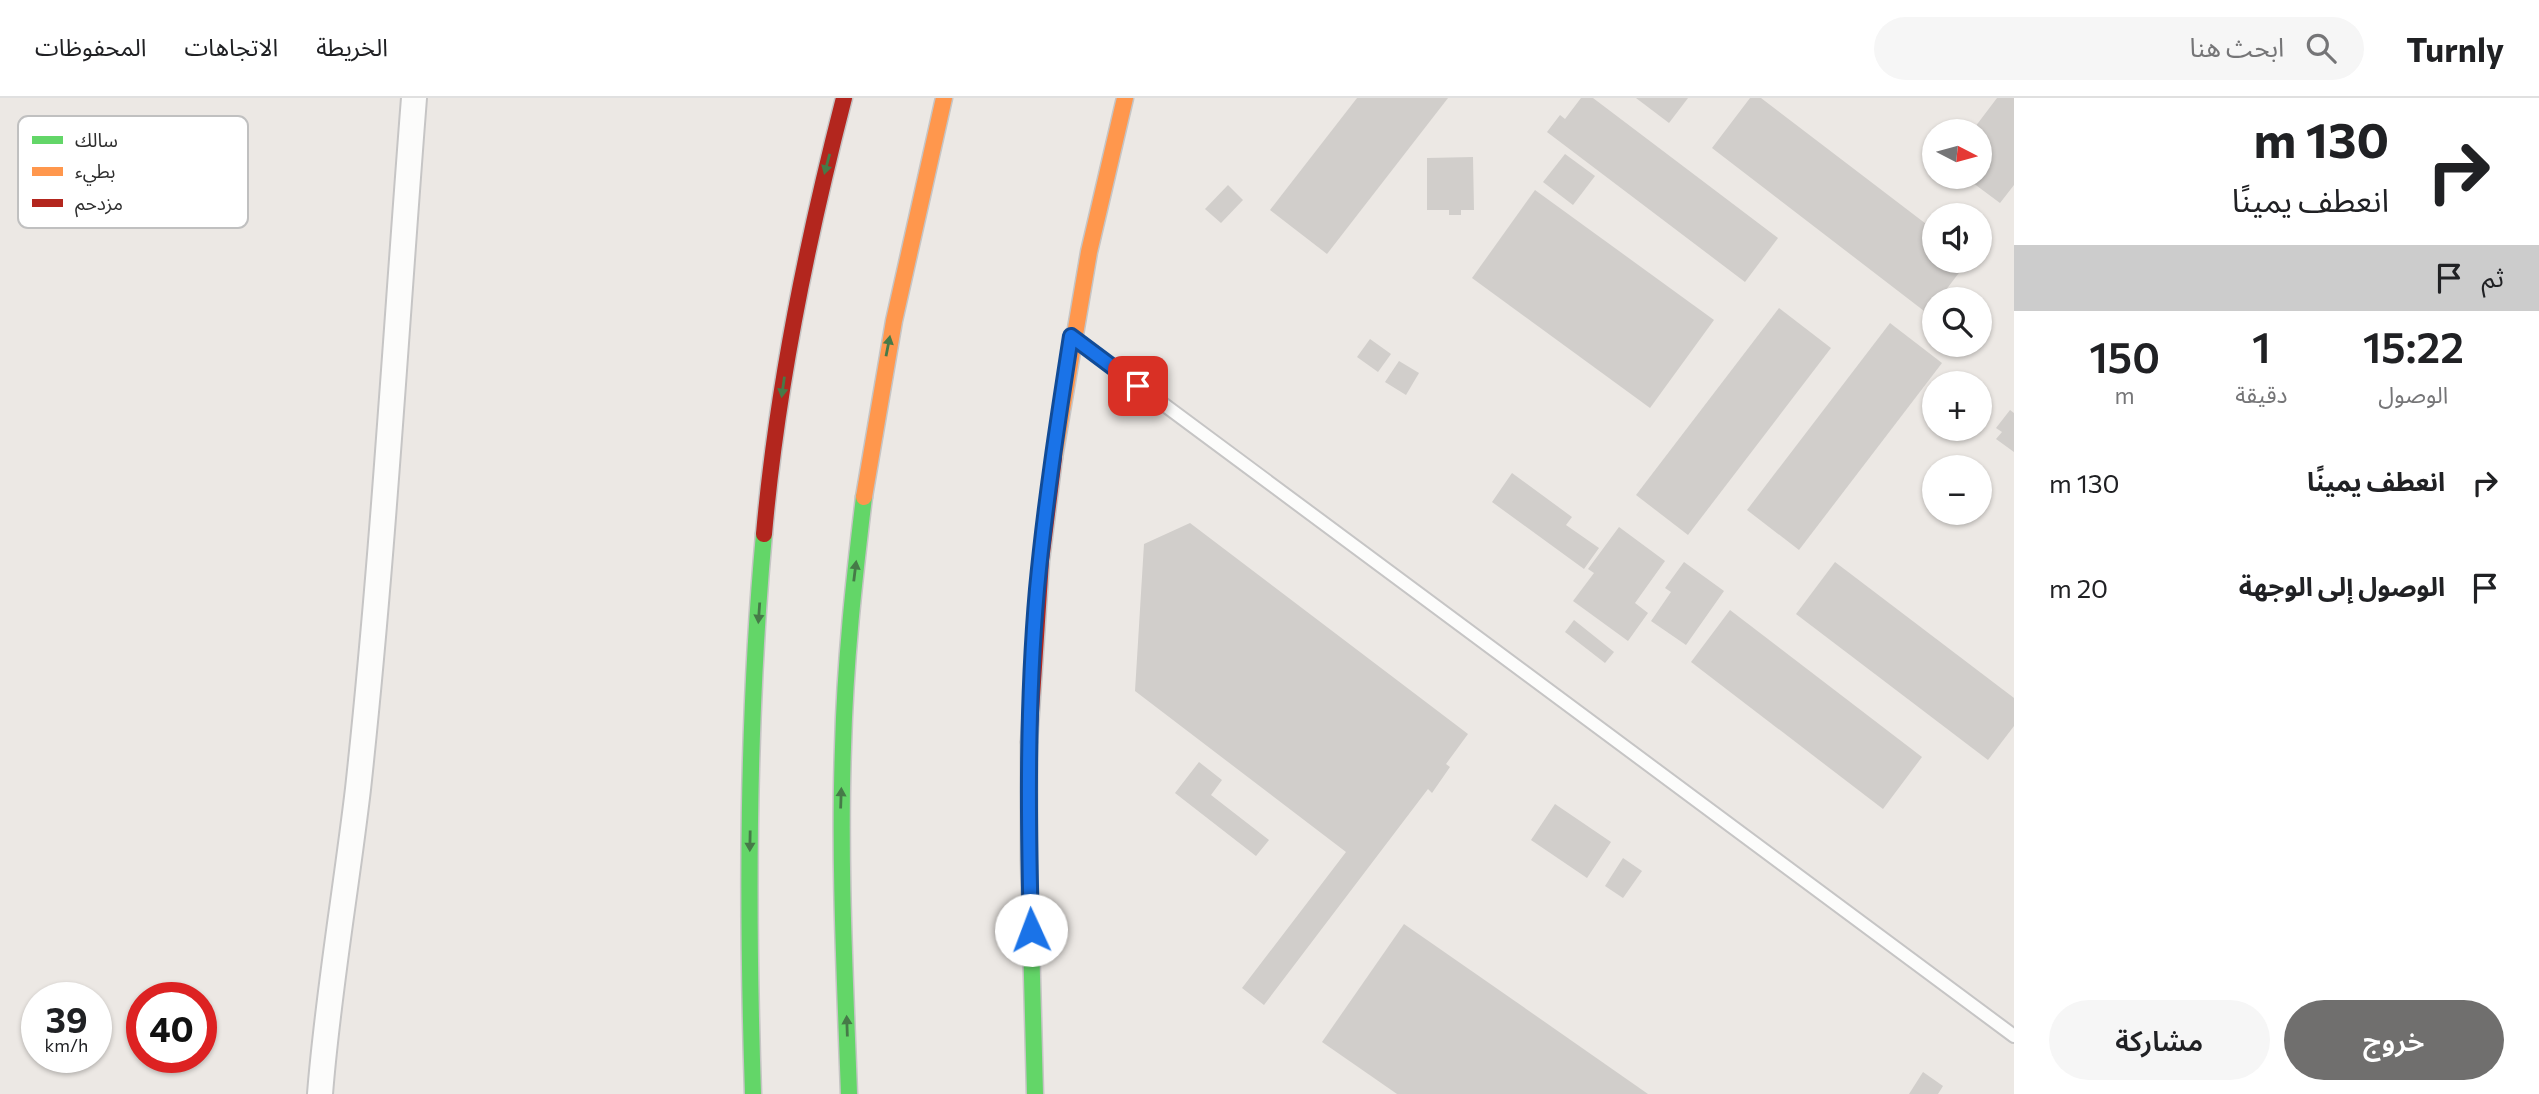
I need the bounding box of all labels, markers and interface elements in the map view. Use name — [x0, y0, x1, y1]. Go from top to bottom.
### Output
search box — [1874, 17, 2364, 80]
text: Turnly — [2406, 28, 2504, 69]
icon: search — [2302, 29, 2340, 67]
text: ابحث هنا — [2190, 31, 2284, 62]
text: المحفوظات — [35, 32, 146, 61]
text: الاتجاهات — [184, 32, 278, 61]
text: الخريطة — [316, 32, 388, 61]
text: 130 m — [2254, 108, 2389, 168]
legend — [18, 116, 248, 228]
north arrow — [1922, 119, 1992, 189]
map controls — [1922, 119, 1992, 525]
icon: right — [2413, 126, 2504, 217]
text: سالك — [75, 128, 118, 151]
one-way arrow — [821, 153, 832, 175]
text: بطيء — [75, 159, 115, 186]
text: انعطف يمينًا — [2232, 179, 2389, 219]
text: مزدحم — [75, 191, 123, 218]
button: sound — [1922, 203, 1992, 273]
icon: arrive — [2430, 259, 2468, 297]
text: ثم — [2482, 261, 2504, 292]
button: search — [1922, 287, 1992, 357]
text: 1 — [2252, 320, 2271, 372]
text: 15:22 — [2363, 320, 2464, 372]
text: 150 — [2089, 330, 2160, 382]
one-way arrow — [882, 335, 893, 357]
pin — [1108, 356, 1168, 416]
icon: arrive — [1119, 367, 1157, 405]
button: + — [1922, 371, 1992, 441]
one-way arrow — [777, 376, 788, 398]
text: دقيقة — [2235, 380, 2288, 408]
text: الوصول — [2378, 380, 2448, 408]
text: m — [2115, 381, 2135, 409]
button: − — [1922, 455, 1992, 525]
icon: right — [2466, 464, 2504, 502]
text: انعطف يمينًا — [2307, 465, 2445, 496]
text: 130 m — [2049, 467, 2120, 498]
one-way arrow — [850, 560, 861, 582]
icon: arrive — [2466, 569, 2504, 607]
text: الوصول إلى الوجهة — [2239, 570, 2445, 601]
text: 20 m — [2049, 572, 2108, 603]
one-way arrow — [753, 602, 764, 624]
one-way arrow — [836, 787, 847, 809]
one-way arrow — [744, 830, 756, 852]
position arrow — [994, 893, 1068, 967]
speed limit sign: 40 — [126, 982, 217, 1073]
text: 39 — [46, 997, 87, 1040]
button: مشاركة — [2049, 1000, 2270, 1080]
button: خروج — [2284, 1000, 2504, 1080]
one-way arrow — [841, 1015, 852, 1037]
text: km/h — [45, 1034, 88, 1056]

